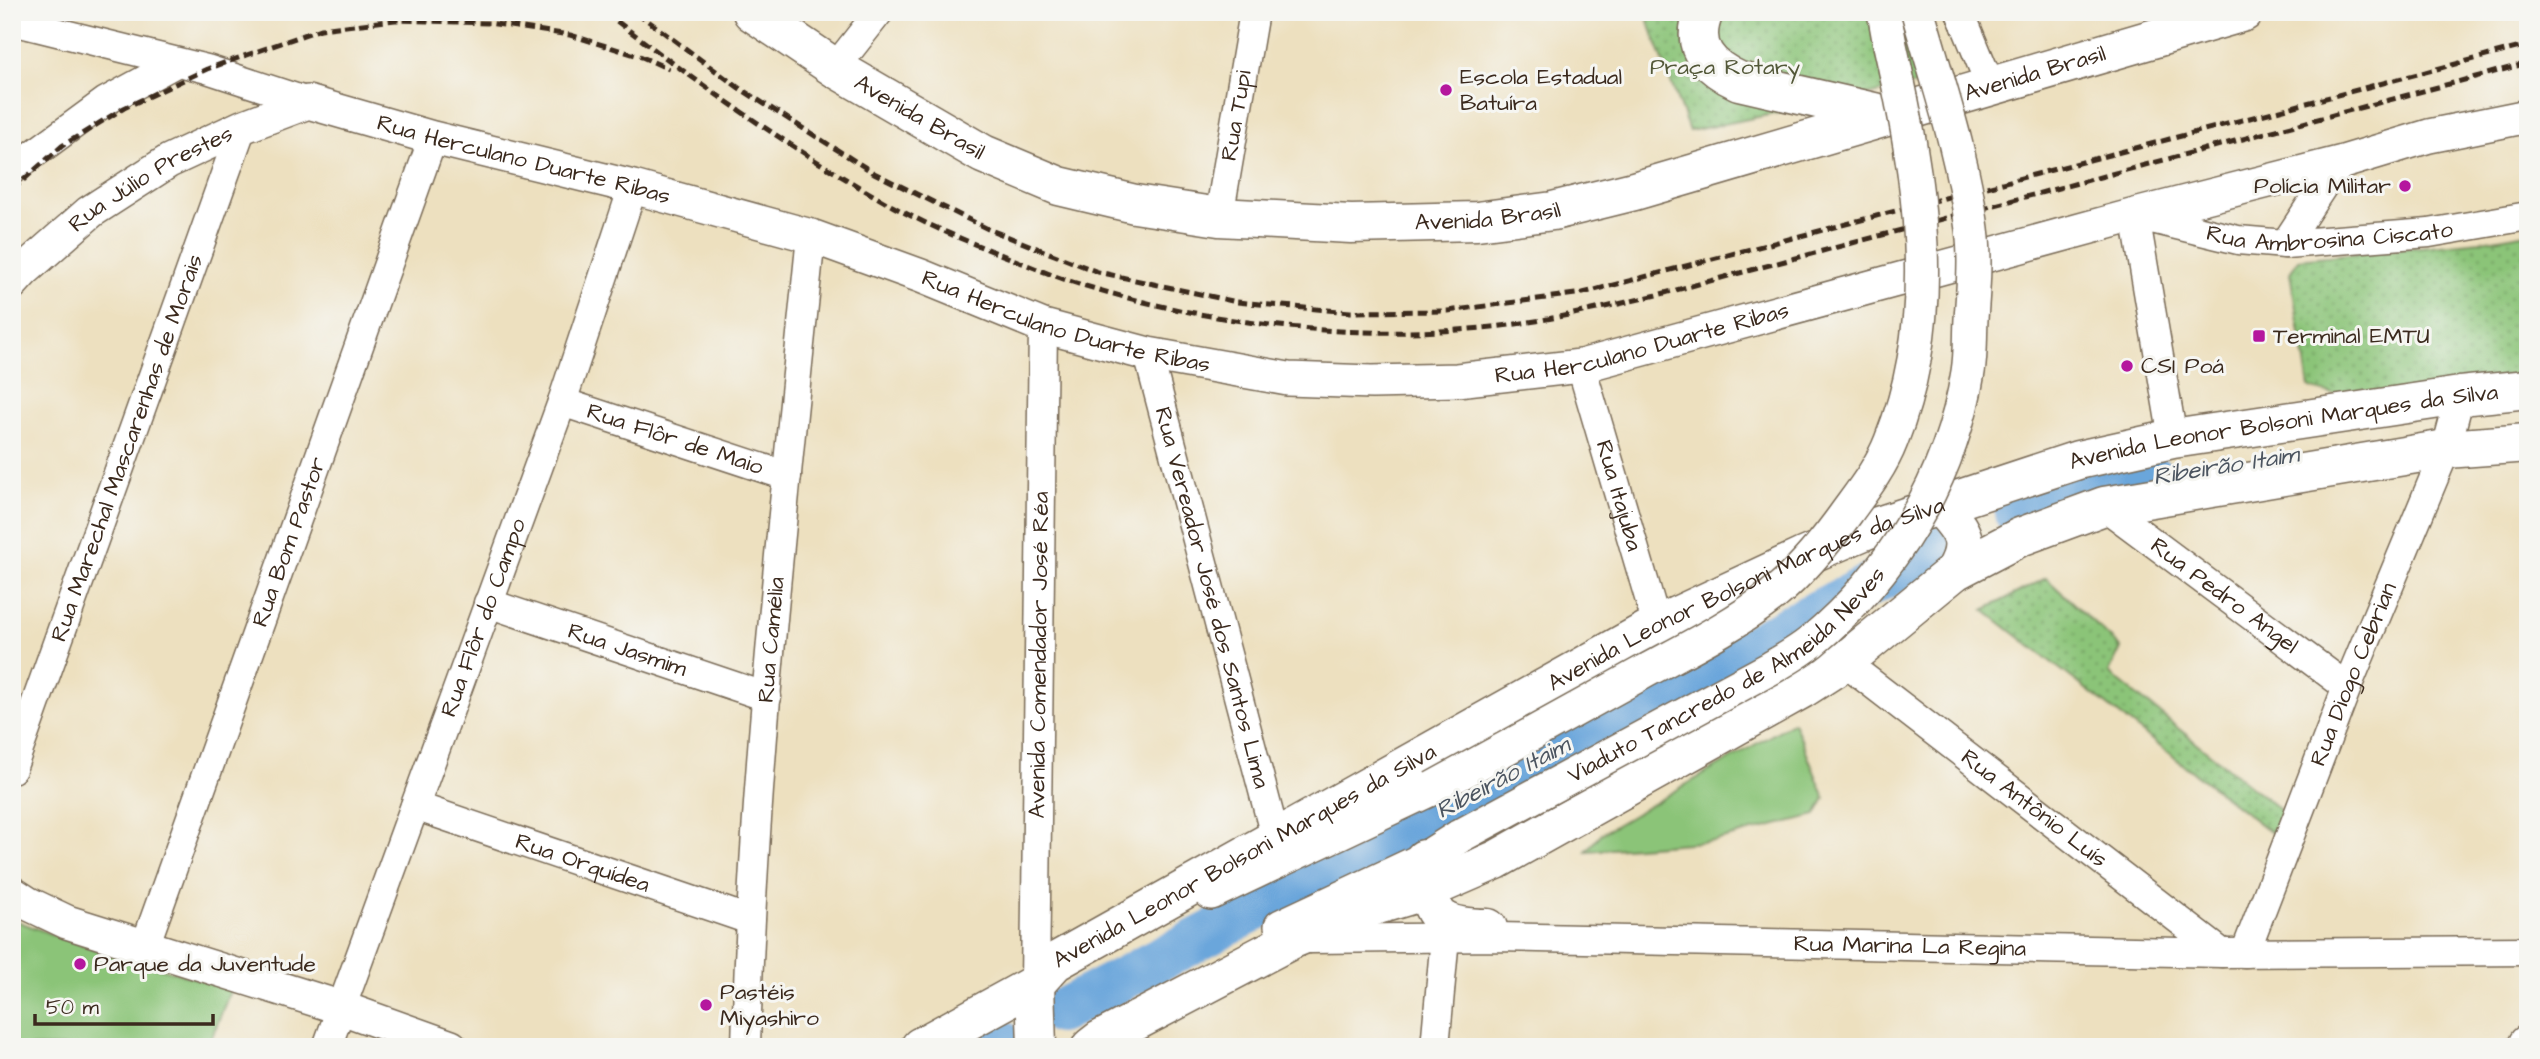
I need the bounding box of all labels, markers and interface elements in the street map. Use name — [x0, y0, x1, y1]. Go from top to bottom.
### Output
street label: Avenida Brasil — [1960, 37, 2110, 109]
park label: Praça Rotary — [1650, 51, 1800, 84]
place label: Escola Estadual Batuíra — [1460, 61, 1622, 119]
street label: Avenida Brasil — [848, 67, 991, 168]
street label: Rua Tupi — [1213, 67, 1260, 163]
marker: Escola Estadual Batuíra — [1438, 82, 1454, 98]
street label: Rua Herculano Duarte Ribas — [373, 107, 674, 213]
street label: Rua Júlio Prestes — [61, 117, 238, 240]
place label: Polícia Militar — [2254, 170, 2391, 202]
marker: Polícia Militar — [2397, 178, 2413, 194]
street label: Avenida Brasil — [1414, 194, 1564, 238]
street label: Rua Ambrosina Ciscato — [2203, 213, 2455, 260]
street label: Rua Marechal Mascarenhas de Morais — [43, 250, 211, 646]
street label: Rua Herculano Duarte Ribas — [917, 262, 1213, 381]
street label: Rua Herculano Duarte Ribas — [1493, 294, 1792, 392]
place label: Terminal EMTU — [2273, 320, 2430, 352]
marker: Terminal EMTU — [2251, 328, 2267, 344]
place label: CSI Poá — [2141, 350, 2224, 382]
marker: CSI Poá — [2119, 358, 2135, 374]
street label: Avenida Leonor Bolsoni Marques da Silva — [2065, 376, 2500, 478]
street label: Rua Flôr de Maio — [583, 395, 768, 483]
street label: Rua Vereador José dos Santos Lima — [1147, 403, 1278, 792]
street label: Rua Itajuba — [1588, 436, 1650, 555]
water label: Ribeirão Itaim — [2151, 437, 2304, 494]
street label: Rua Bom Pastor — [244, 452, 334, 631]
street label: Avenida Leonor Bolsoni Marques da Silva — [1542, 489, 1949, 699]
street label: Avenida Comendador José Réa — [1021, 491, 1057, 819]
street label: Rua Flôr do Campo — [433, 514, 534, 721]
street label: Rua Pedro Angel — [2144, 530, 2305, 661]
street label: Viaduto Tancredo de Almeida Neves — [1562, 560, 1893, 791]
street label: Rua Camélia — [750, 575, 793, 704]
street label: Rua Diogo Cebrian — [2302, 578, 2405, 771]
street label: Rua Jasmim — [564, 615, 691, 685]
water label: Ribeirão Itaim — [1430, 727, 1578, 828]
street label: Avenida Leonor Bolsoni Marques da Silva — [1047, 736, 1442, 976]
street label: Rua Antônio Luís — [1954, 742, 2114, 875]
street label: Rua Orquídea — [511, 825, 654, 901]
street label: Rua Marina La Regina — [1793, 928, 2027, 965]
place label: Parque da Juventude — [94, 948, 316, 980]
marker: Parque da Juventude — [72, 956, 88, 972]
place label: Pastéis Miyashiro — [720, 976, 819, 1035]
scale bar — [35, 982, 214, 1026]
text: 50 m — [46, 993, 100, 1022]
marker: Pastéis Miyashiro — [698, 997, 714, 1013]

